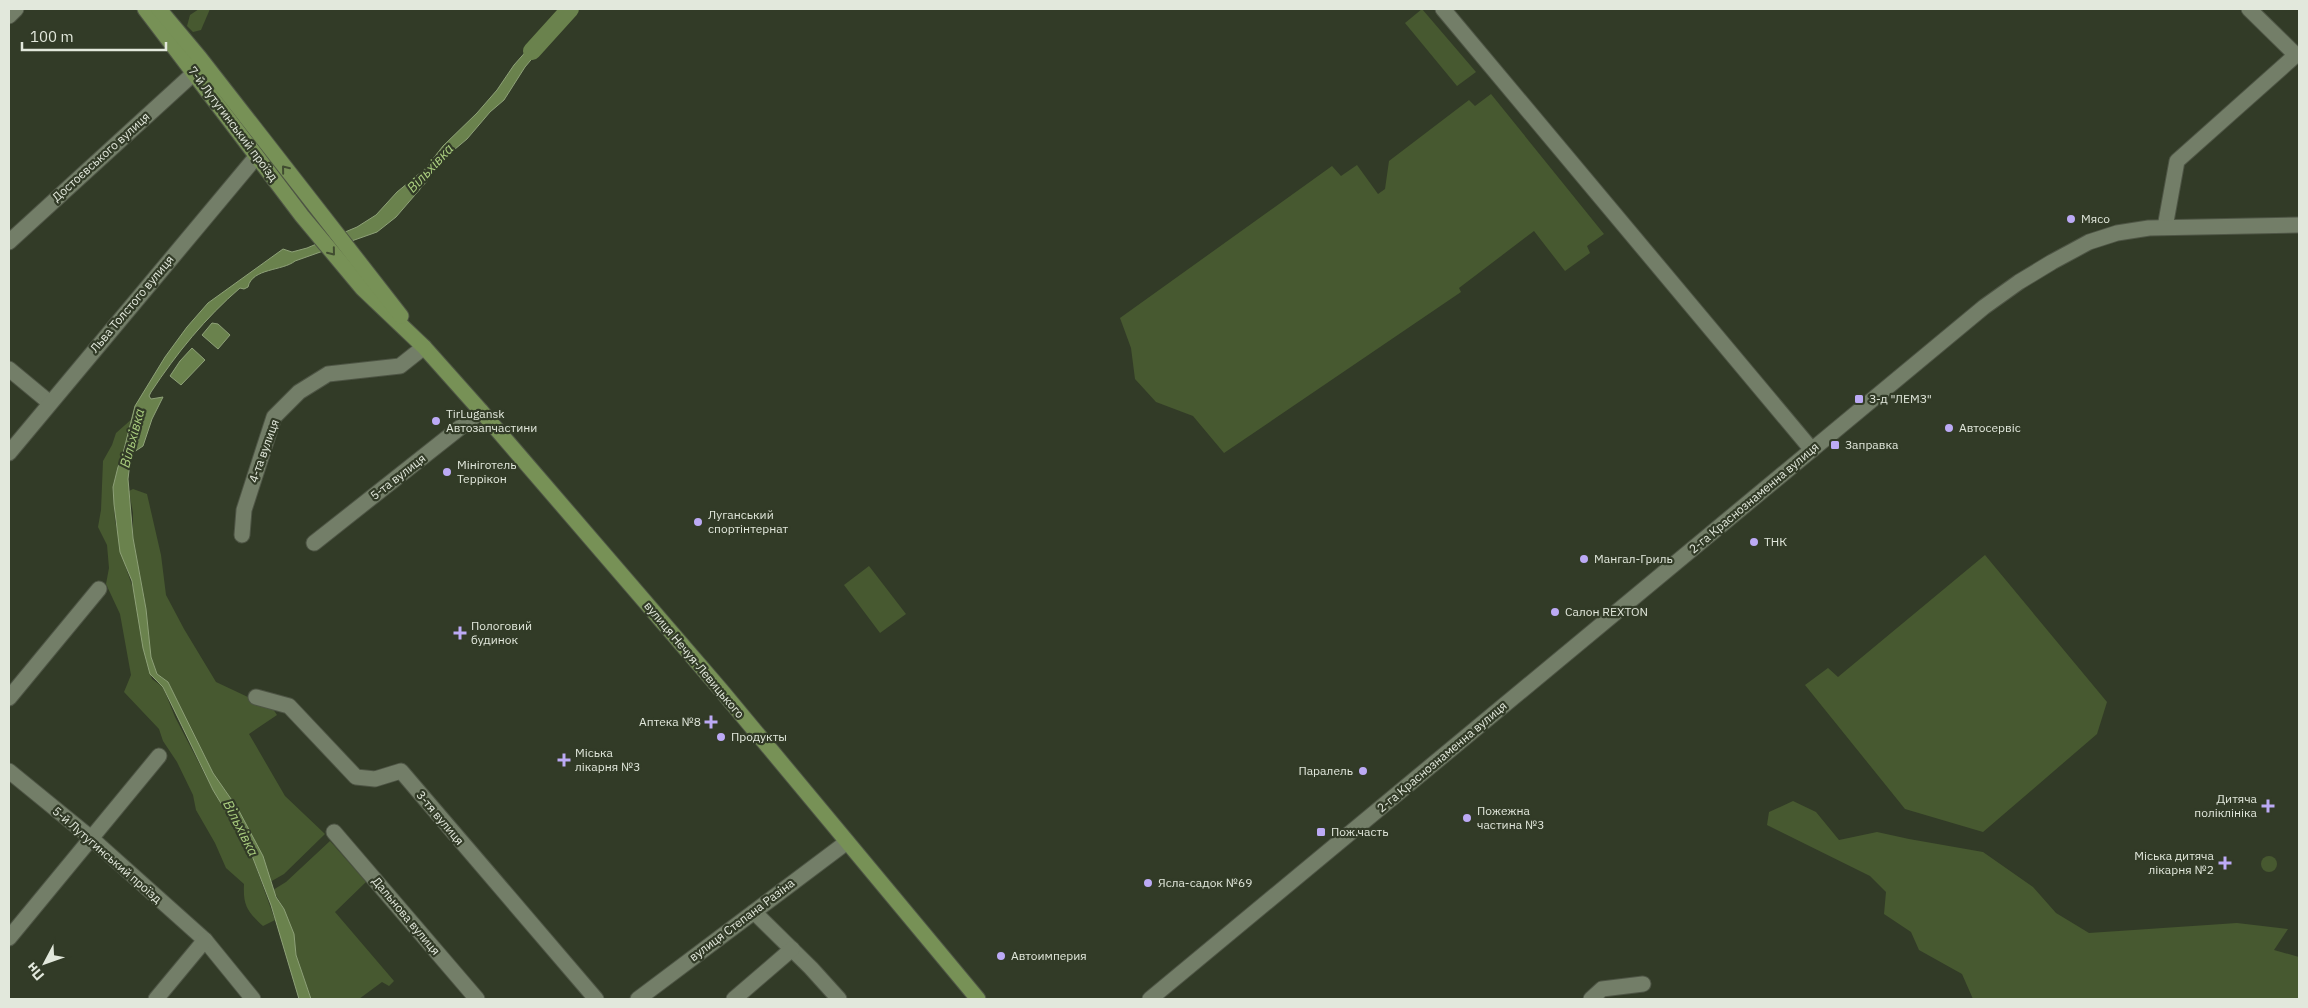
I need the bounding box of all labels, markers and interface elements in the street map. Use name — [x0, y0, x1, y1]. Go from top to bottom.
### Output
scale bar — [22, 20, 166, 52]
text: 100 m — [30, 27, 74, 46]
street label: 7-й Лутугинський проїзд — [185, 63, 281, 184]
street label: Достоєвського вулиця — [49, 109, 153, 204]
water label: Вільхівка — [403, 140, 457, 196]
one-way arrow — [283, 166, 291, 175]
place label: Мясо — [2081, 211, 2110, 226]
marker: Мясо — [2065, 213, 2077, 225]
one-way arrow — [327, 247, 336, 256]
street label: Льва Толстого вулиця — [86, 252, 177, 355]
place label: З-д "ЛЕМЗ" — [1869, 391, 1932, 406]
marker: З-д "ЛЕМЗ" — [1853, 393, 1865, 405]
water label: Вільхівка — [115, 406, 149, 470]
place label: TirLugansk Автозапчастини — [446, 406, 537, 435]
marker: TirLugansk Автозапчастини — [430, 415, 442, 427]
street label: 4-та вулиця — [245, 417, 282, 484]
place label: Автосервіс — [1959, 420, 2021, 435]
marker: Автосервіс — [1943, 422, 1955, 434]
place label: Заправка — [1845, 437, 1899, 452]
street label: 2-га Краснознаменна вулиця — [1686, 439, 1822, 556]
marker: Заправка — [1829, 439, 1841, 451]
street label: 5-та вулиця — [367, 450, 428, 503]
place label: Мініготель Террікон — [457, 457, 516, 486]
marker: Мініготель Террікон — [441, 466, 453, 478]
place label: Луганський спортінтернат — [708, 507, 788, 536]
marker: Луганський спортінтернат — [692, 516, 704, 528]
place label: ТНК — [1764, 534, 1787, 549]
marker: ТНК — [1748, 536, 1760, 548]
place label: Мангал-Гриль — [1594, 551, 1673, 566]
marker: Мангал-Гриль — [1578, 553, 1590, 565]
street label: вулиця Нечуя-Левицького — [641, 598, 748, 721]
place label: Салон REXTON — [1565, 604, 1648, 619]
marker: Салон REXTON — [1549, 606, 1561, 618]
place label: Пологовий будинок — [471, 618, 532, 647]
marker: Пологовий будинок — [453, 626, 467, 640]
street label: 2-га Краснознаменна вулиця — [1374, 698, 1510, 815]
place label: Аптека №8 — [639, 714, 701, 729]
marker: Аптека №8 — [705, 716, 717, 728]
place label: Продукты — [731, 729, 787, 744]
marker: Продукты — [715, 731, 727, 743]
place label: Міська лікарня №3 — [575, 745, 640, 774]
marker: Міська лікарня №3 — [557, 753, 571, 767]
place label: Паралель — [1298, 763, 1353, 778]
marker: Паралель — [1357, 765, 1369, 777]
street label: 3-тя вулиця — [413, 787, 467, 848]
place label: Дитяча поліклініка — [2194, 791, 2258, 820]
water label: Вільхівка — [219, 797, 263, 859]
marker: Дитяча поліклініка — [2261, 799, 2275, 813]
street label: 5-й Лутугинський проїзд — [50, 803, 165, 906]
place label: Пожежна частина №3 — [1477, 803, 1545, 832]
marker: Пожежна частина №3 — [1461, 812, 1473, 824]
place label: Пож.часть — [1331, 824, 1388, 839]
marker: Пож.часть — [1315, 826, 1327, 838]
place label: Міська дитяча лікарня №2 — [2134, 848, 2215, 877]
marker: Міська дитяча лікарня №2 — [2218, 856, 2232, 870]
street label: Дальнова вулиця — [369, 873, 444, 958]
street label: вулиця Степана Разіна — [686, 875, 798, 964]
place label: Ясла-садок №69 — [1158, 875, 1253, 890]
marker: Ясла-садок №69 — [1142, 877, 1154, 889]
north arrow — [20, 938, 70, 988]
place label: Автоимперия — [1011, 948, 1087, 963]
marker: Автоимперия — [995, 950, 1007, 962]
text: Пн — [22, 959, 48, 984]

